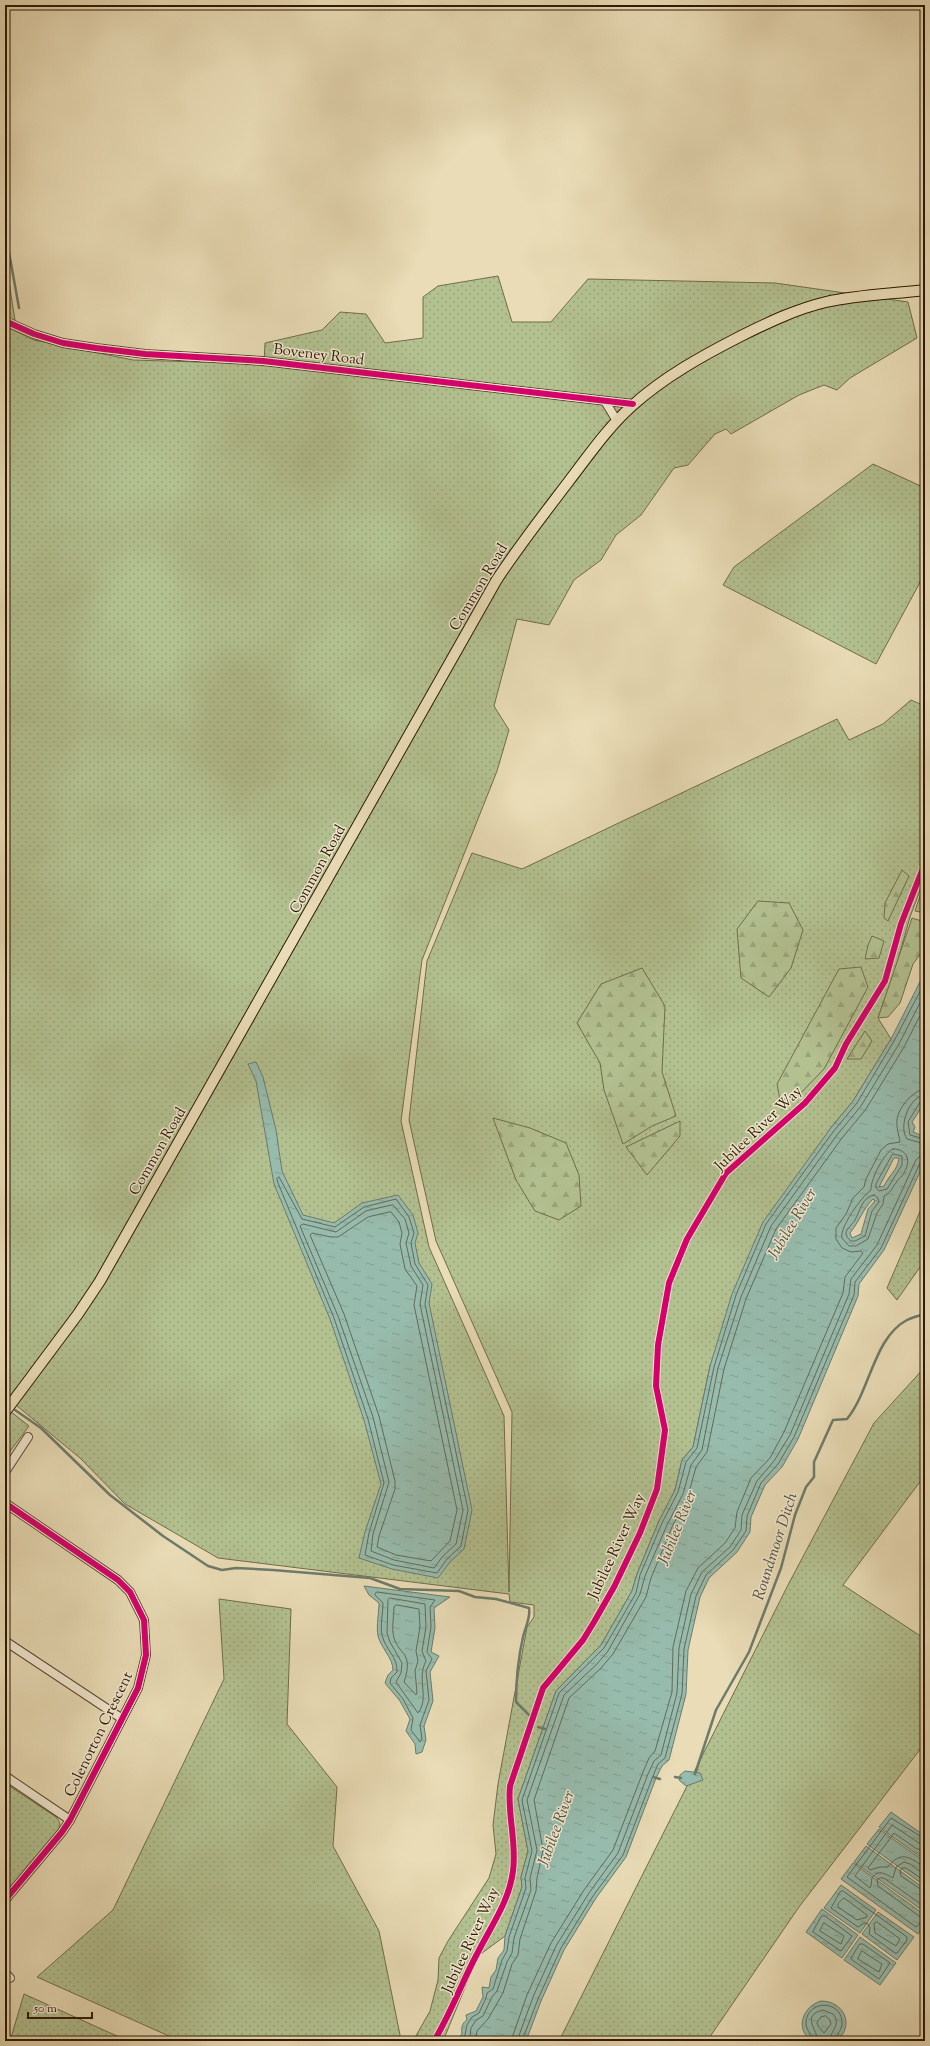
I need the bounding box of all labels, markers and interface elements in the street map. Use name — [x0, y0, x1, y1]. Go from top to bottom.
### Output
street label: Boveney Road — [272, 339, 366, 372]
street label: Common Road — [445, 540, 514, 635]
street label: Common Road — [285, 821, 352, 918]
street label: Jubilee River Way — [710, 1081, 808, 1177]
street label: Common Road — [125, 1103, 192, 1200]
water label: Jubilee River — [762, 1184, 824, 1265]
water label: Jubilee River — [652, 1486, 704, 1570]
street label: Jubilee River Way — [583, 1490, 651, 1604]
water label: Roundmoor Ditch — [748, 1490, 805, 1604]
street label: Colenorton Crescent — [60, 1669, 139, 1801]
water label: Jubilee River — [533, 1787, 582, 1871]
street label: Jubilee River Way — [437, 1884, 505, 1998]
scale bar — [28, 1994, 92, 2020]
text: 50 m — [33, 2000, 57, 2018]

